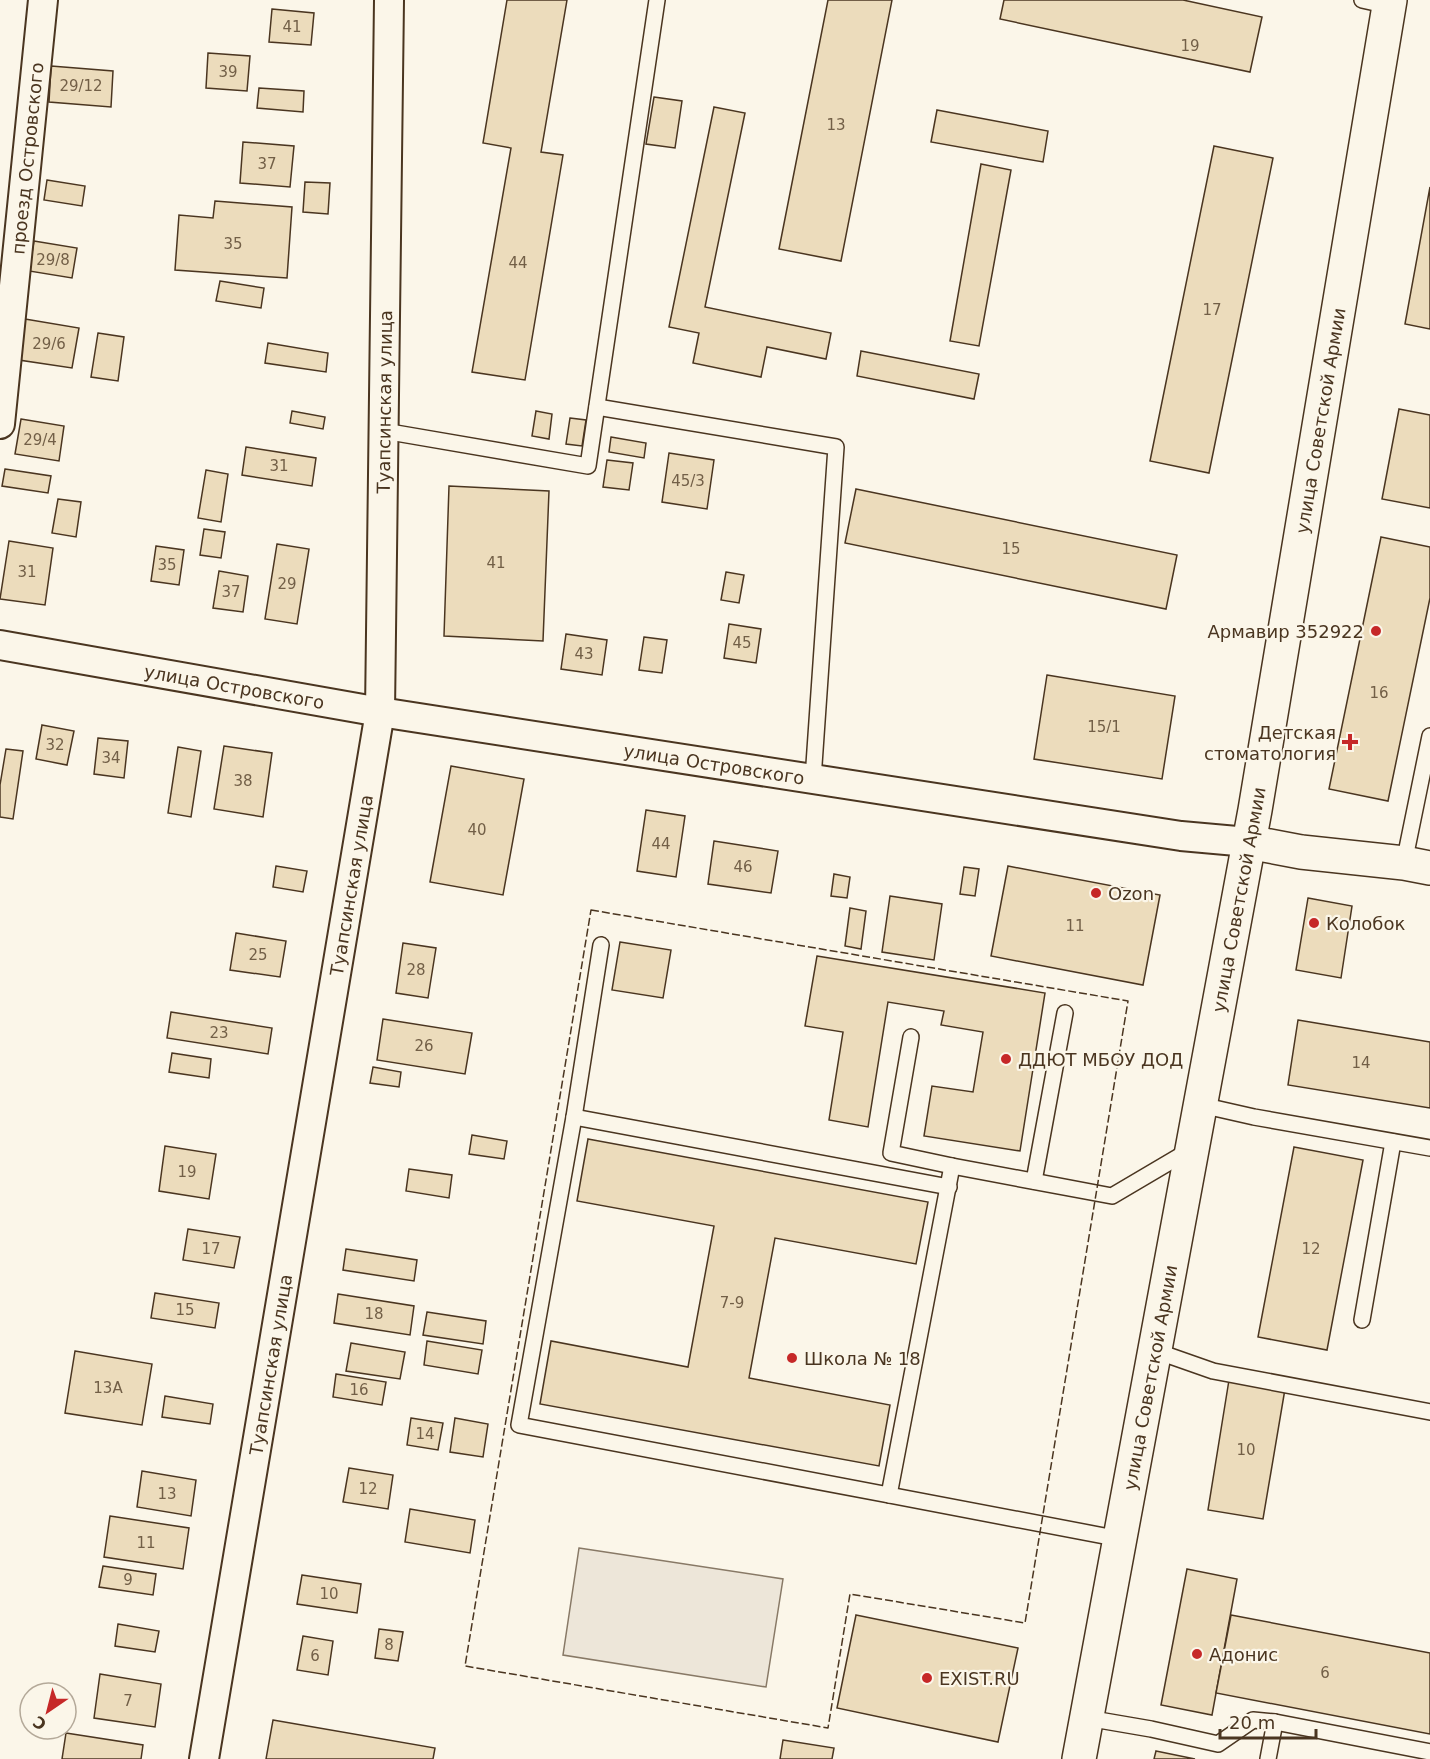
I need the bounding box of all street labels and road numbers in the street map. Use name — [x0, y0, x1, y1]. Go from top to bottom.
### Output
street label: проезд Островского — [7, 61, 47, 255]
street label: улица Советской Армии — [1291, 306, 1349, 535]
street label: Туапсинская улица — [372, 310, 396, 495]
street label: улица Островского — [143, 660, 326, 713]
street label: улица Островского — [622, 739, 806, 788]
street label: улица Советской Армии — [1207, 785, 1269, 1014]
street label: Туапсинская улица — [325, 793, 376, 978]
street label: улица Советской Армии — [1119, 1263, 1181, 1492]
street label: Туапсинская улица — [245, 1272, 296, 1458]

